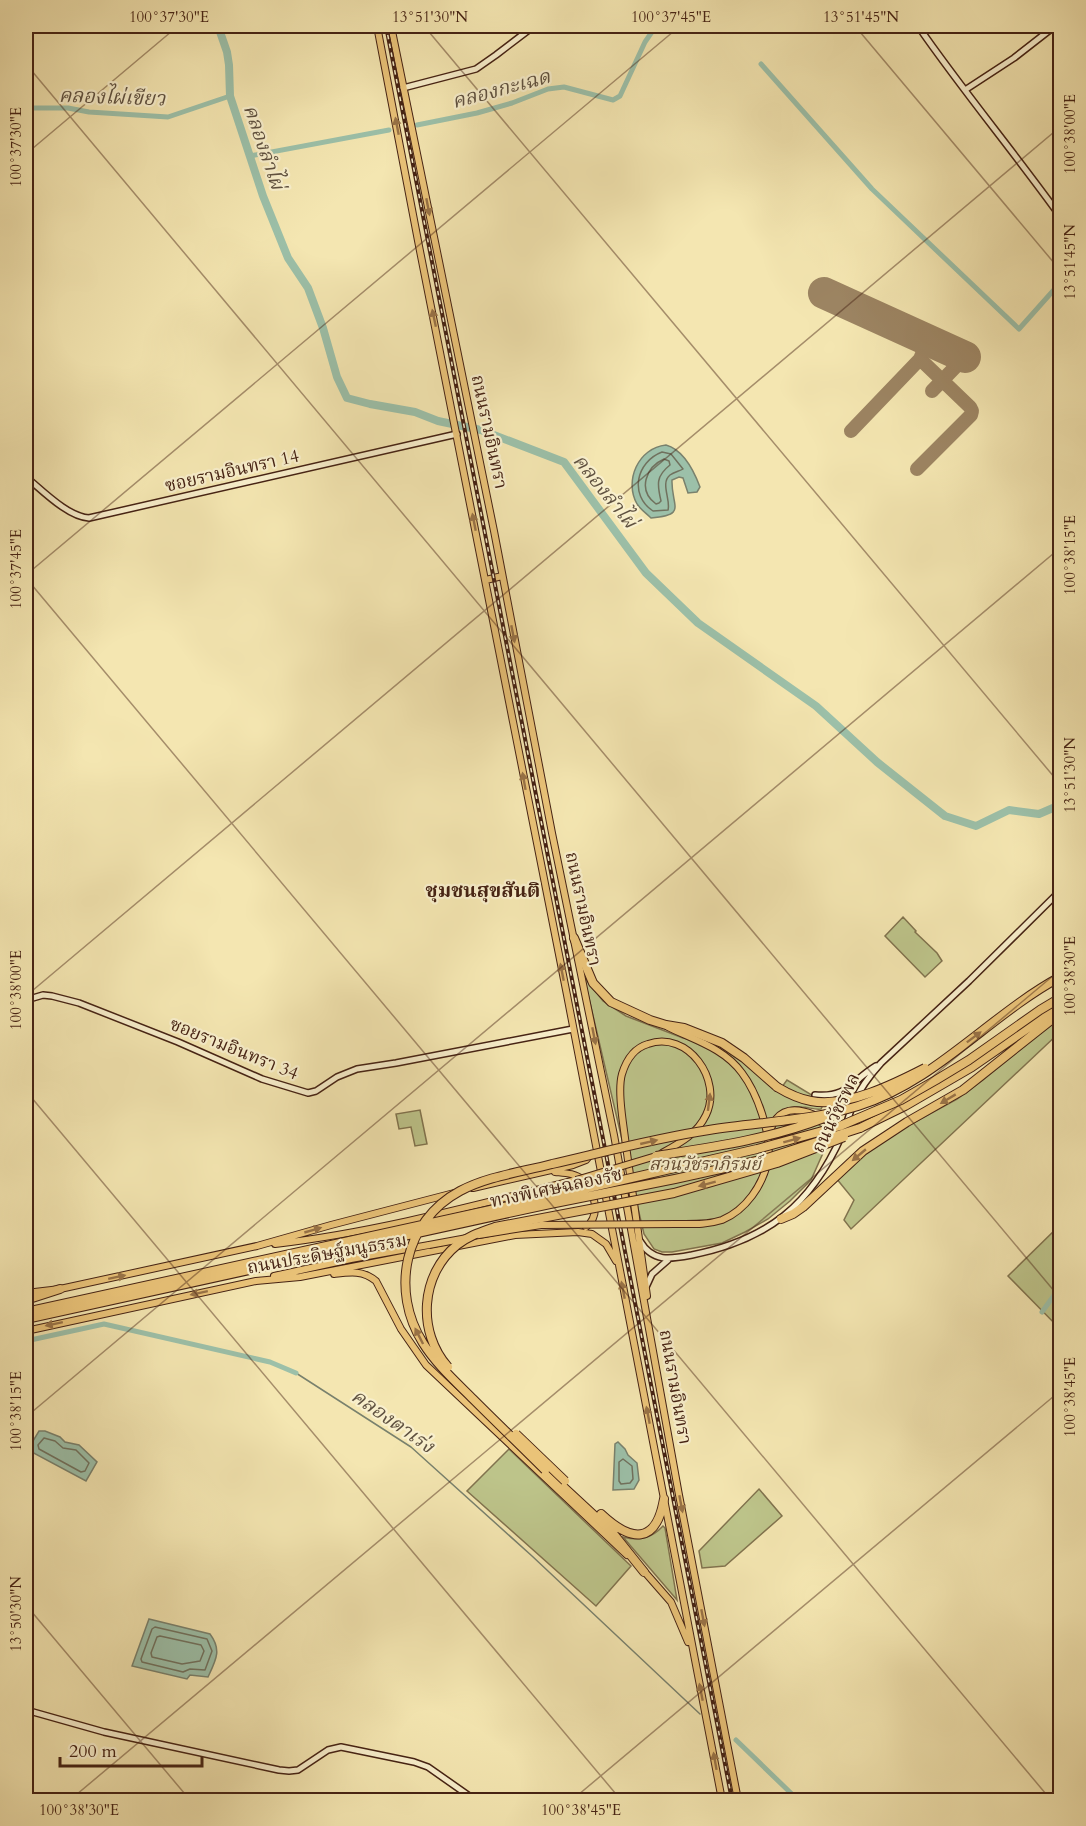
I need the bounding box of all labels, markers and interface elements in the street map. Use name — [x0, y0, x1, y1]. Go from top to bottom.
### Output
text: 100°37'30"E — [129, 7, 209, 27]
text: 13°51'30"N — [392, 7, 468, 27]
text: 100°37'45"E — [631, 7, 711, 27]
text: 13°51'45"N — [823, 7, 899, 27]
water label: คลองกะเฉด — [449, 63, 554, 115]
water label: คลองไผ่เขียว — [58, 81, 166, 112]
text: 100°38'00"E — [1060, 94, 1080, 174]
water label: คลองลำไผ่ — [237, 101, 293, 196]
text: 100°37'30"E — [6, 107, 26, 187]
one-way arrow — [392, 117, 401, 136]
one-way arrow — [424, 198, 433, 217]
text: 13°51'45"N — [1060, 224, 1080, 300]
one-way arrow — [429, 308, 438, 327]
street label: ถนนรามอินทรา — [465, 373, 513, 491]
street label: ซอยรามอินทรา 14 — [163, 443, 301, 499]
water label: คลองลำไผ่ — [567, 448, 646, 536]
one-way arrow — [469, 513, 478, 532]
text: 100°38'15"E — [1060, 515, 1080, 595]
text: 100°37'45"E — [6, 529, 26, 609]
one-way arrow — [509, 624, 518, 643]
text: 13°51'30"N — [1060, 737, 1080, 813]
one-way arrow — [519, 771, 528, 790]
street label: ถนนรามอินทรา — [559, 850, 607, 968]
district label: ชุมชนสุขสันติ — [426, 877, 540, 904]
text: 100°38'30"E — [1060, 936, 1080, 1016]
text: 100°38'00"E — [6, 950, 26, 1030]
one-way arrow — [557, 962, 566, 981]
street label: ซอยรามอินทรา 34 — [166, 1012, 302, 1086]
one-way arrow — [590, 1027, 599, 1046]
one-way arrow — [966, 1032, 981, 1044]
street label: ถนนวัชรพล — [806, 1069, 866, 1157]
one-way arrow — [704, 1093, 713, 1112]
one-way arrow — [940, 1094, 956, 1105]
one-way arrow — [783, 1135, 801, 1144]
one-way arrow — [640, 1136, 658, 1146]
one-way arrow — [852, 1148, 867, 1161]
park label: สวนวัชราภิรมย์ — [649, 1152, 765, 1177]
street label: ทางพิเศษฉลองรัช — [488, 1162, 624, 1214]
one-way arrow — [698, 1180, 716, 1189]
one-way arrow — [304, 1225, 322, 1234]
street label: ถนนประดิษฐ์มนูธรรม — [245, 1228, 409, 1280]
one-way arrow — [108, 1272, 127, 1281]
one-way arrow — [618, 1281, 628, 1299]
one-way arrow — [189, 1289, 208, 1298]
one-way arrow — [45, 1320, 64, 1330]
one-way arrow — [414, 1327, 424, 1344]
street label: ถนนรามอินทรา — [653, 1328, 697, 1446]
text: 100°38'45"E — [1060, 1357, 1080, 1437]
text: 100°38'15"E — [6, 1371, 26, 1451]
water label: คลองตาเร่ง — [346, 1382, 441, 1460]
one-way arrow — [643, 1405, 652, 1424]
one-way arrow — [677, 1494, 686, 1513]
text: 13°50'30"N — [6, 1576, 26, 1652]
one-way arrow — [699, 1609, 708, 1628]
one-way arrow — [696, 1682, 705, 1701]
scale bar — [60, 1730, 202, 1768]
text: 200 m — [69, 1739, 117, 1764]
one-way arrow — [710, 1751, 719, 1770]
text: 100°38'30"E — [39, 1800, 119, 1820]
text: 100°38'45"E — [541, 1800, 621, 1820]

